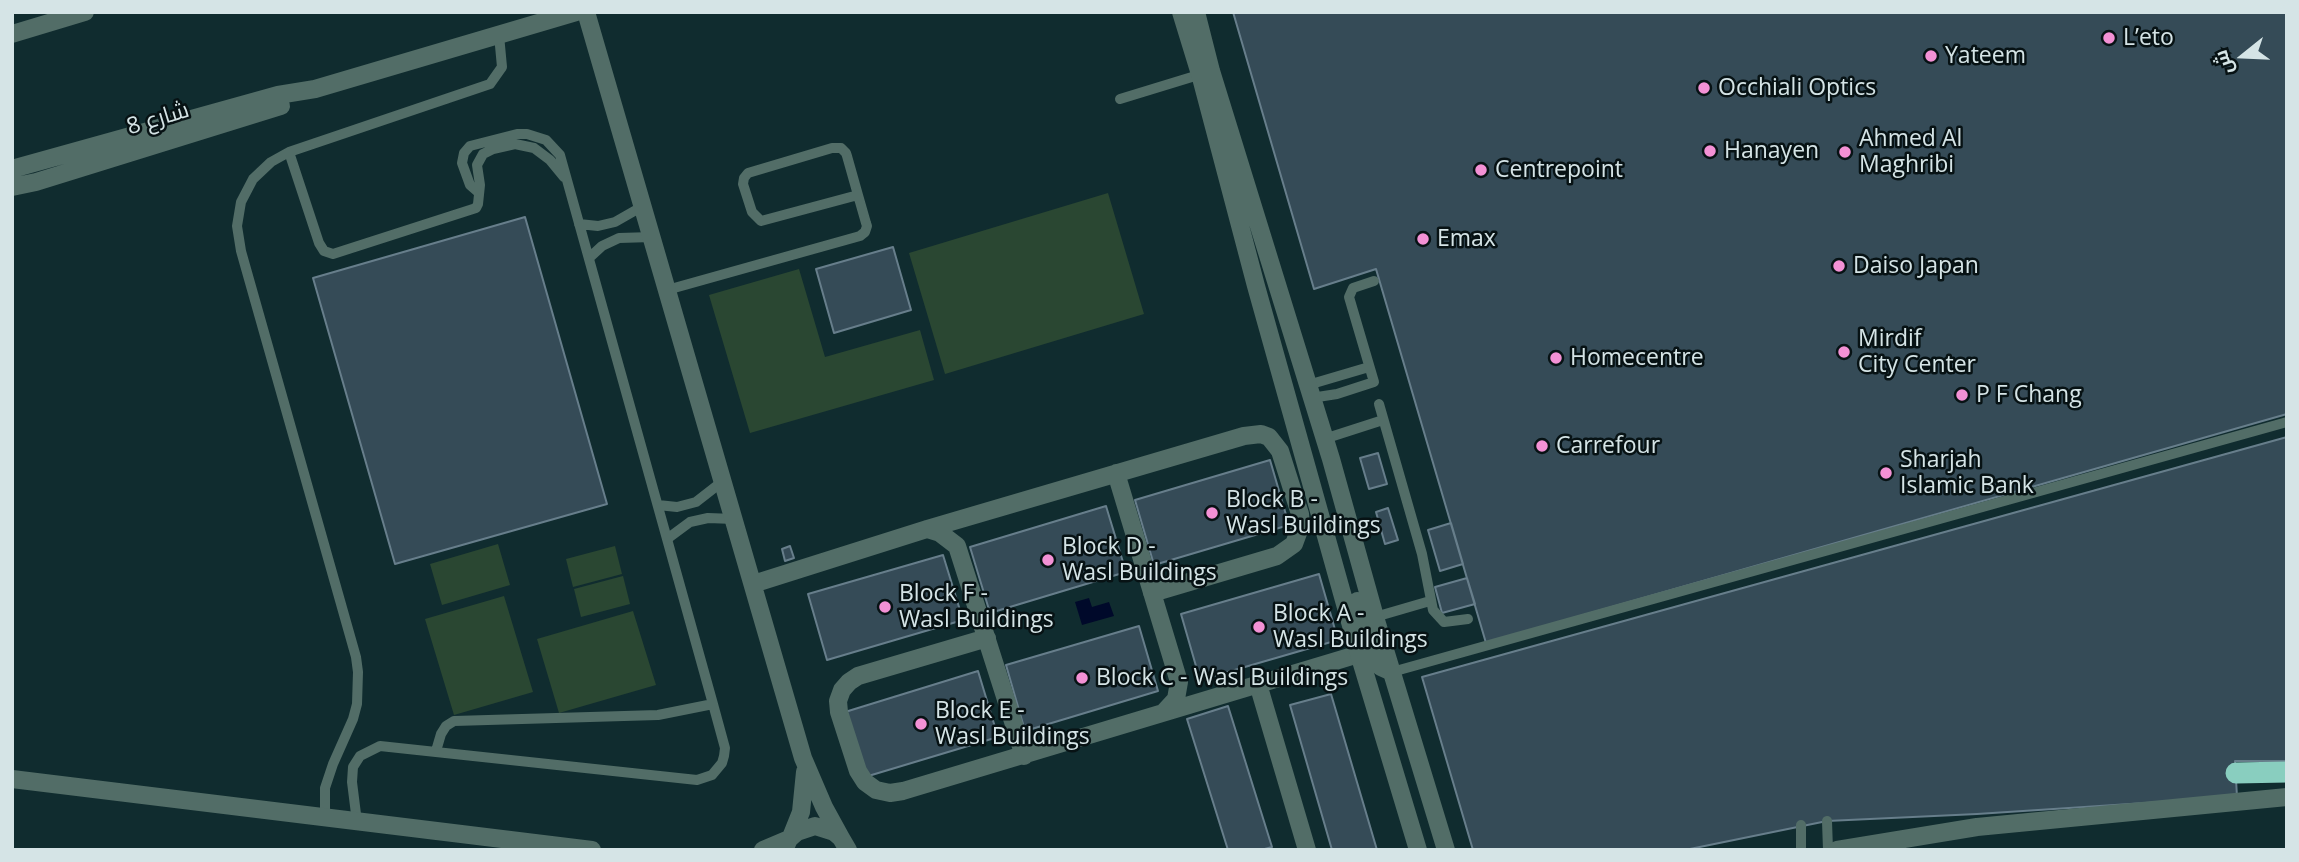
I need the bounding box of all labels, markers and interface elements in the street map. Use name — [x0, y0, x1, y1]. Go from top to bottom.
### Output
north arrow — [2208, 21, 2278, 91]
place label: L’eto — [2123, 24, 2174, 52]
marker: L’eto — [2101, 30, 2117, 46]
place label: Yateem — [1945, 42, 2026, 70]
text: ش — [2207, 47, 2239, 78]
marker: Yateem — [1923, 48, 1939, 64]
place label: Occhiali Optics — [1718, 74, 1876, 102]
marker: Occhiali Optics — [1696, 80, 1712, 96]
street label: شارع 8 — [124, 96, 192, 142]
place label: Ahmed Al Maghribi — [1859, 125, 1962, 179]
place label: Hanayen — [1724, 137, 1819, 165]
marker: Hanayen — [1702, 143, 1718, 159]
marker: Ahmed Al Maghribi — [1837, 144, 1853, 160]
place label: Centrepoint — [1495, 156, 1623, 184]
marker: Centrepoint — [1473, 162, 1489, 178]
place label: Emax — [1437, 225, 1496, 253]
marker: Emax — [1415, 231, 1431, 247]
place label: Daiso Japan — [1853, 252, 1979, 280]
marker: Daiso Japan — [1831, 258, 1847, 274]
place label: Mirdif City Center — [1858, 325, 1976, 379]
place label: Homecentre — [1570, 344, 1704, 372]
marker: Mirdif City Center — [1836, 344, 1852, 360]
marker: Homecentre — [1548, 350, 1564, 366]
place label: P F Chang — [1976, 381, 2082, 409]
marker: P F Chang — [1954, 387, 1970, 403]
place label: Carrefour — [1556, 432, 1660, 460]
marker: Carrefour — [1534, 438, 1550, 454]
place label: Sharjah Islamic Bank — [1900, 446, 2034, 500]
marker: Sharjah Islamic Bank — [1878, 465, 1894, 481]
place label: Block B - Wasl Buildings — [1226, 486, 1381, 540]
marker: Block B - Wasl Buildings — [1204, 505, 1220, 521]
place label: Block D - Wasl Buildings — [1062, 533, 1217, 587]
marker: Block D - Wasl Buildings — [1040, 552, 1056, 568]
place label: Block F - Wasl Buildings — [899, 580, 1054, 634]
marker: Block F - Wasl Buildings — [877, 599, 893, 615]
place label: Block A - Wasl Buildings — [1273, 600, 1428, 654]
marker: Block A - Wasl Buildings — [1251, 619, 1267, 635]
place label: Block C - Wasl Buildings — [1096, 664, 1348, 692]
marker: Block C - Wasl Buildings — [1074, 670, 1090, 686]
place label: Block E - Wasl Buildings — [935, 697, 1090, 751]
marker: Block E - Wasl Buildings — [913, 716, 929, 732]

